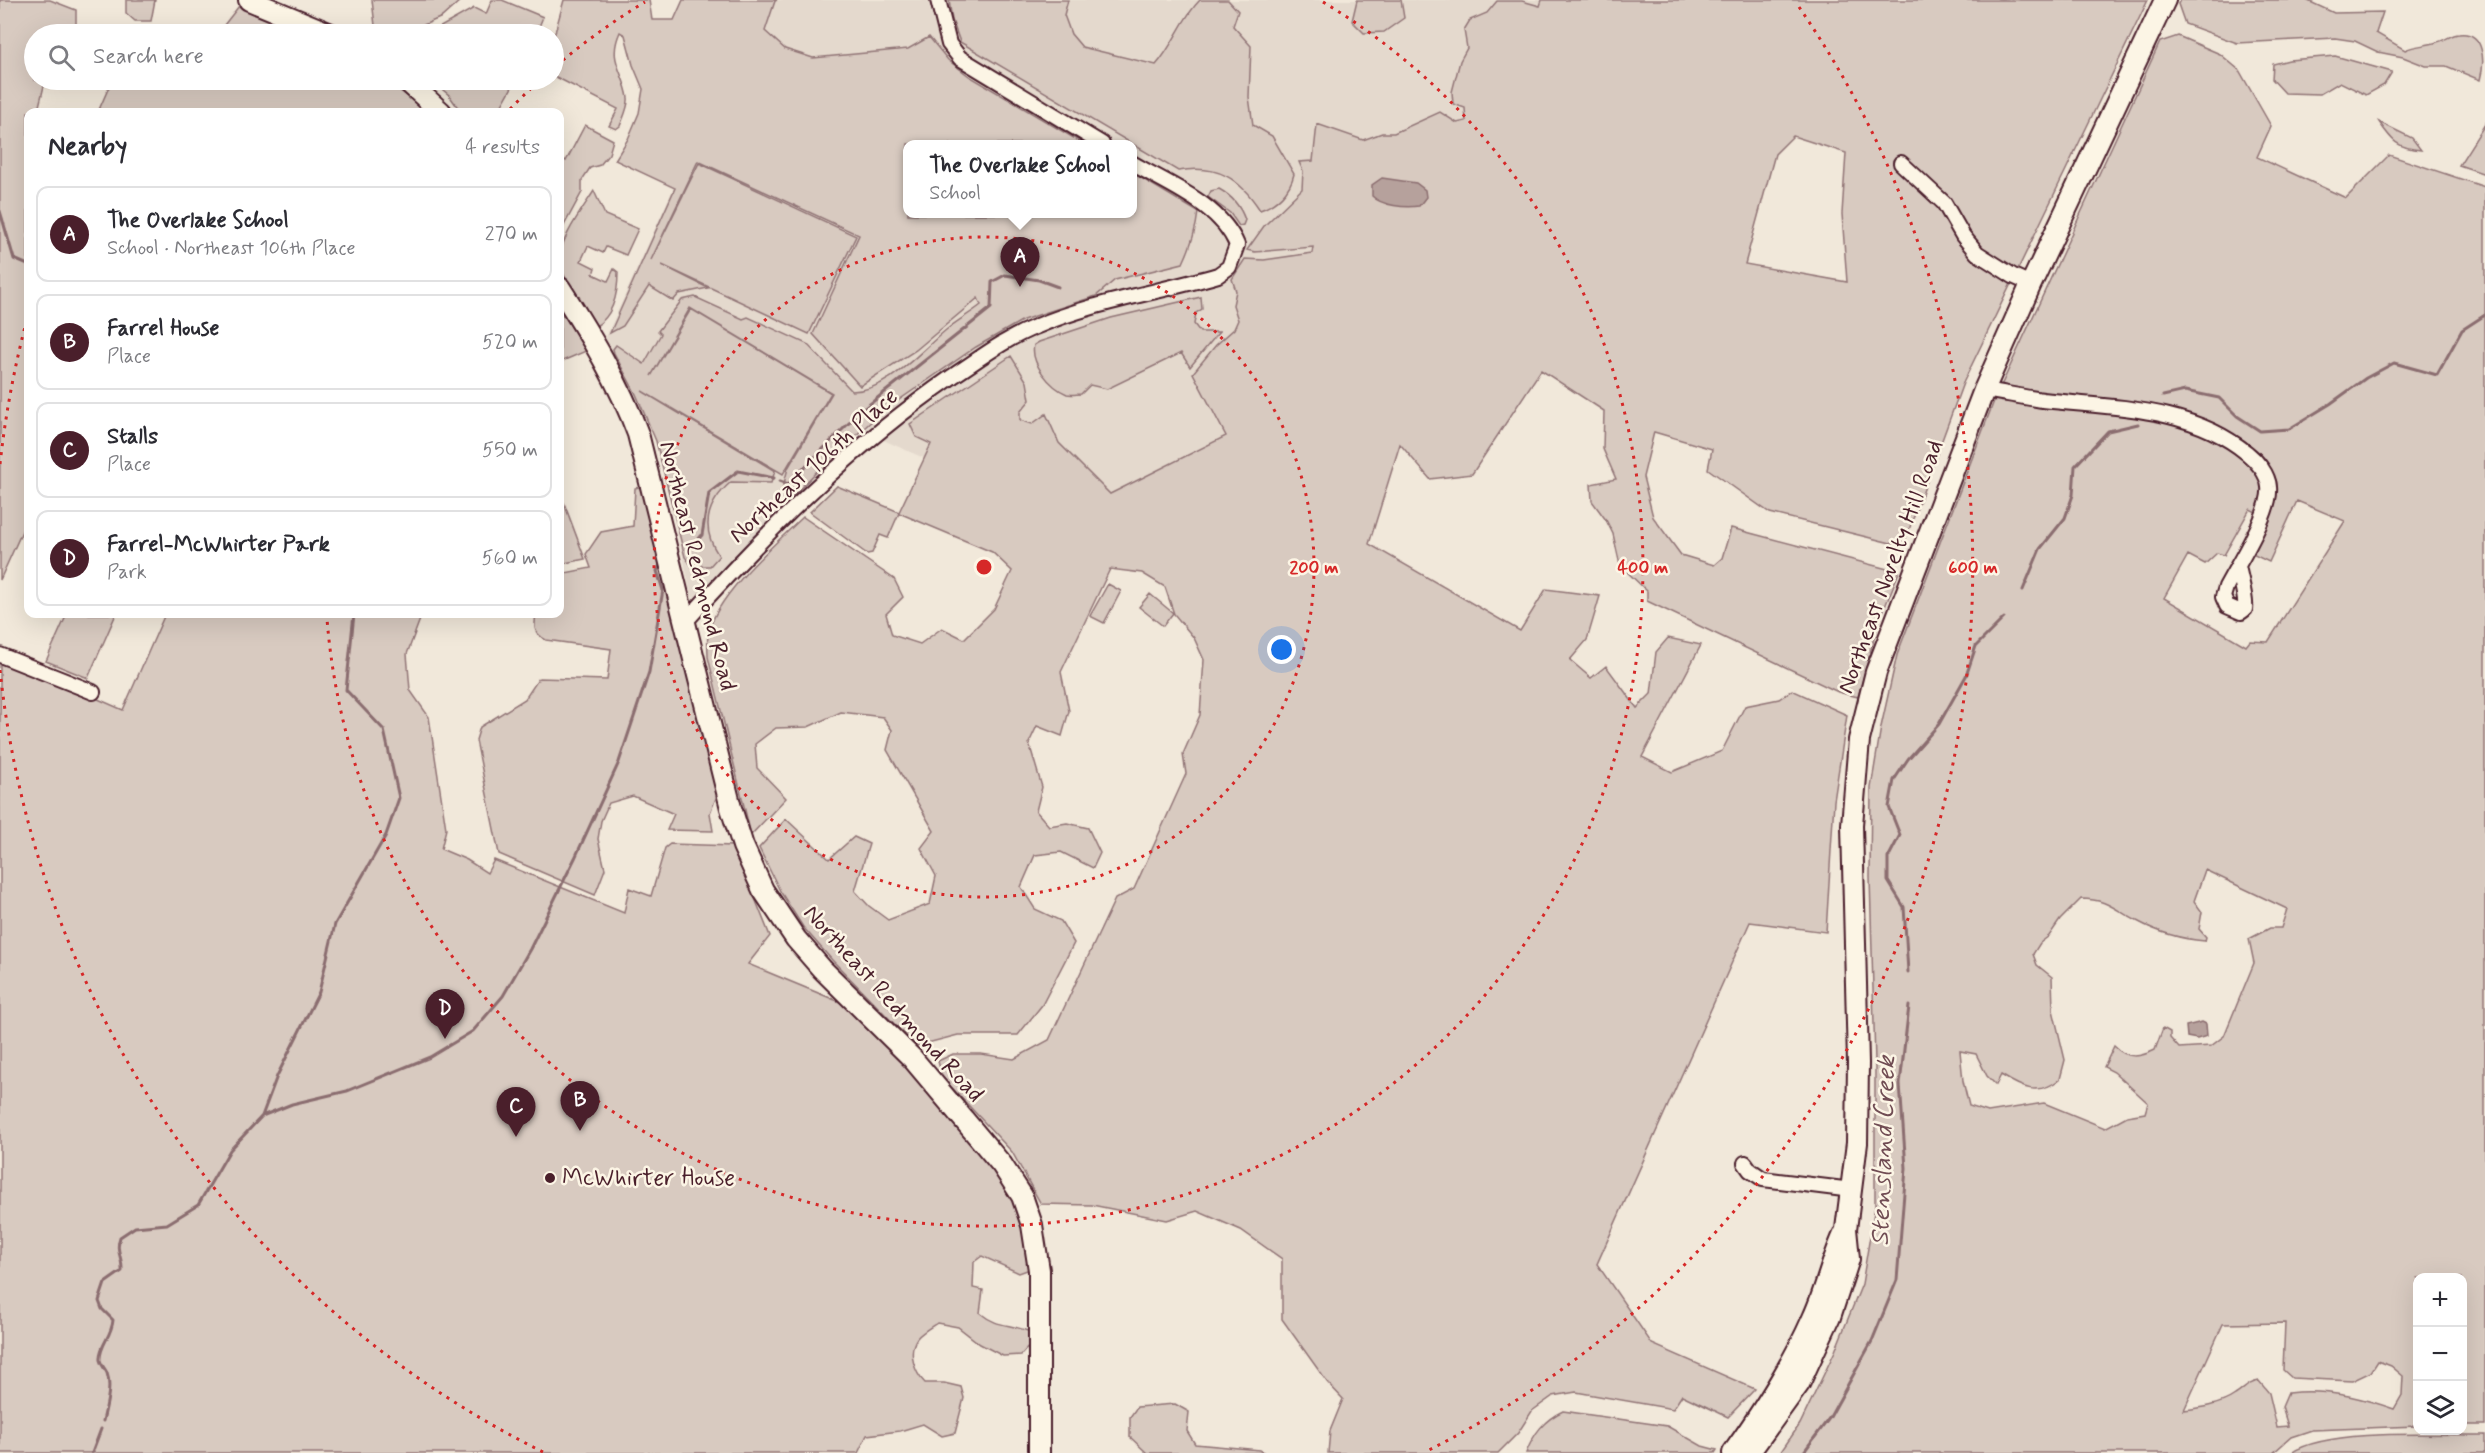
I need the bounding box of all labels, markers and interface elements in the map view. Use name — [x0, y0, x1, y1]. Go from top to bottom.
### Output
search box — [24, 24, 564, 90]
icon: search — [45, 41, 78, 74]
text: Search here — [93, 43, 204, 71]
text: Nearby — [48, 130, 127, 164]
text: 4 results — [465, 134, 540, 161]
popup — [903, 140, 1137, 218]
text: The Overlake School — [929, 152, 1111, 180]
text: School — [929, 180, 981, 207]
text: The Overlake School — [107, 207, 289, 235]
text: A — [63, 221, 76, 248]
text: 270 m — [485, 221, 538, 248]
text: School · Northeast 106th Place — [107, 235, 356, 262]
pin: A — [1000, 238, 1040, 287]
text: Farrel House — [107, 315, 219, 343]
text: B — [63, 329, 76, 356]
text: 520 m — [482, 329, 538, 356]
text: Place — [107, 343, 151, 370]
street label: Northeast 106th Place — [723, 382, 905, 550]
text: Stalls — [107, 423, 158, 451]
street label: Northeast Novelty Hill Road — [1831, 436, 1951, 698]
text: C — [62, 437, 77, 464]
text: 550 m — [482, 437, 538, 464]
street label: Northeast Redmond Road — [651, 438, 743, 694]
text: Place — [107, 451, 151, 478]
text: Farrel-McWhirter Park — [107, 531, 330, 559]
text: D — [63, 545, 76, 572]
text: 560 m — [482, 545, 538, 572]
text: 200 m — [1289, 556, 1339, 580]
text: 400 m — [1618, 556, 1668, 580]
text: 600 m — [1948, 556, 1998, 580]
centre of rings — [974, 557, 994, 577]
text: Park — [107, 559, 147, 586]
your location — [1267, 635, 1296, 664]
street label: Northeast Redmond Road — [796, 898, 990, 1110]
pin: D — [426, 990, 464, 1039]
water label: Stensland Creek — [1864, 1053, 1904, 1247]
pin: B — [560, 1082, 600, 1131]
pin: C — [496, 1088, 536, 1137]
place label: McWhirter House — [562, 1163, 735, 1194]
marker: McWhirter House — [543, 1171, 557, 1185]
map controls — [2413, 1273, 2467, 1435]
button: + — [2413, 1273, 2467, 1327]
button: − — [2413, 1327, 2467, 1381]
button: layers — [2413, 1381, 2467, 1435]

